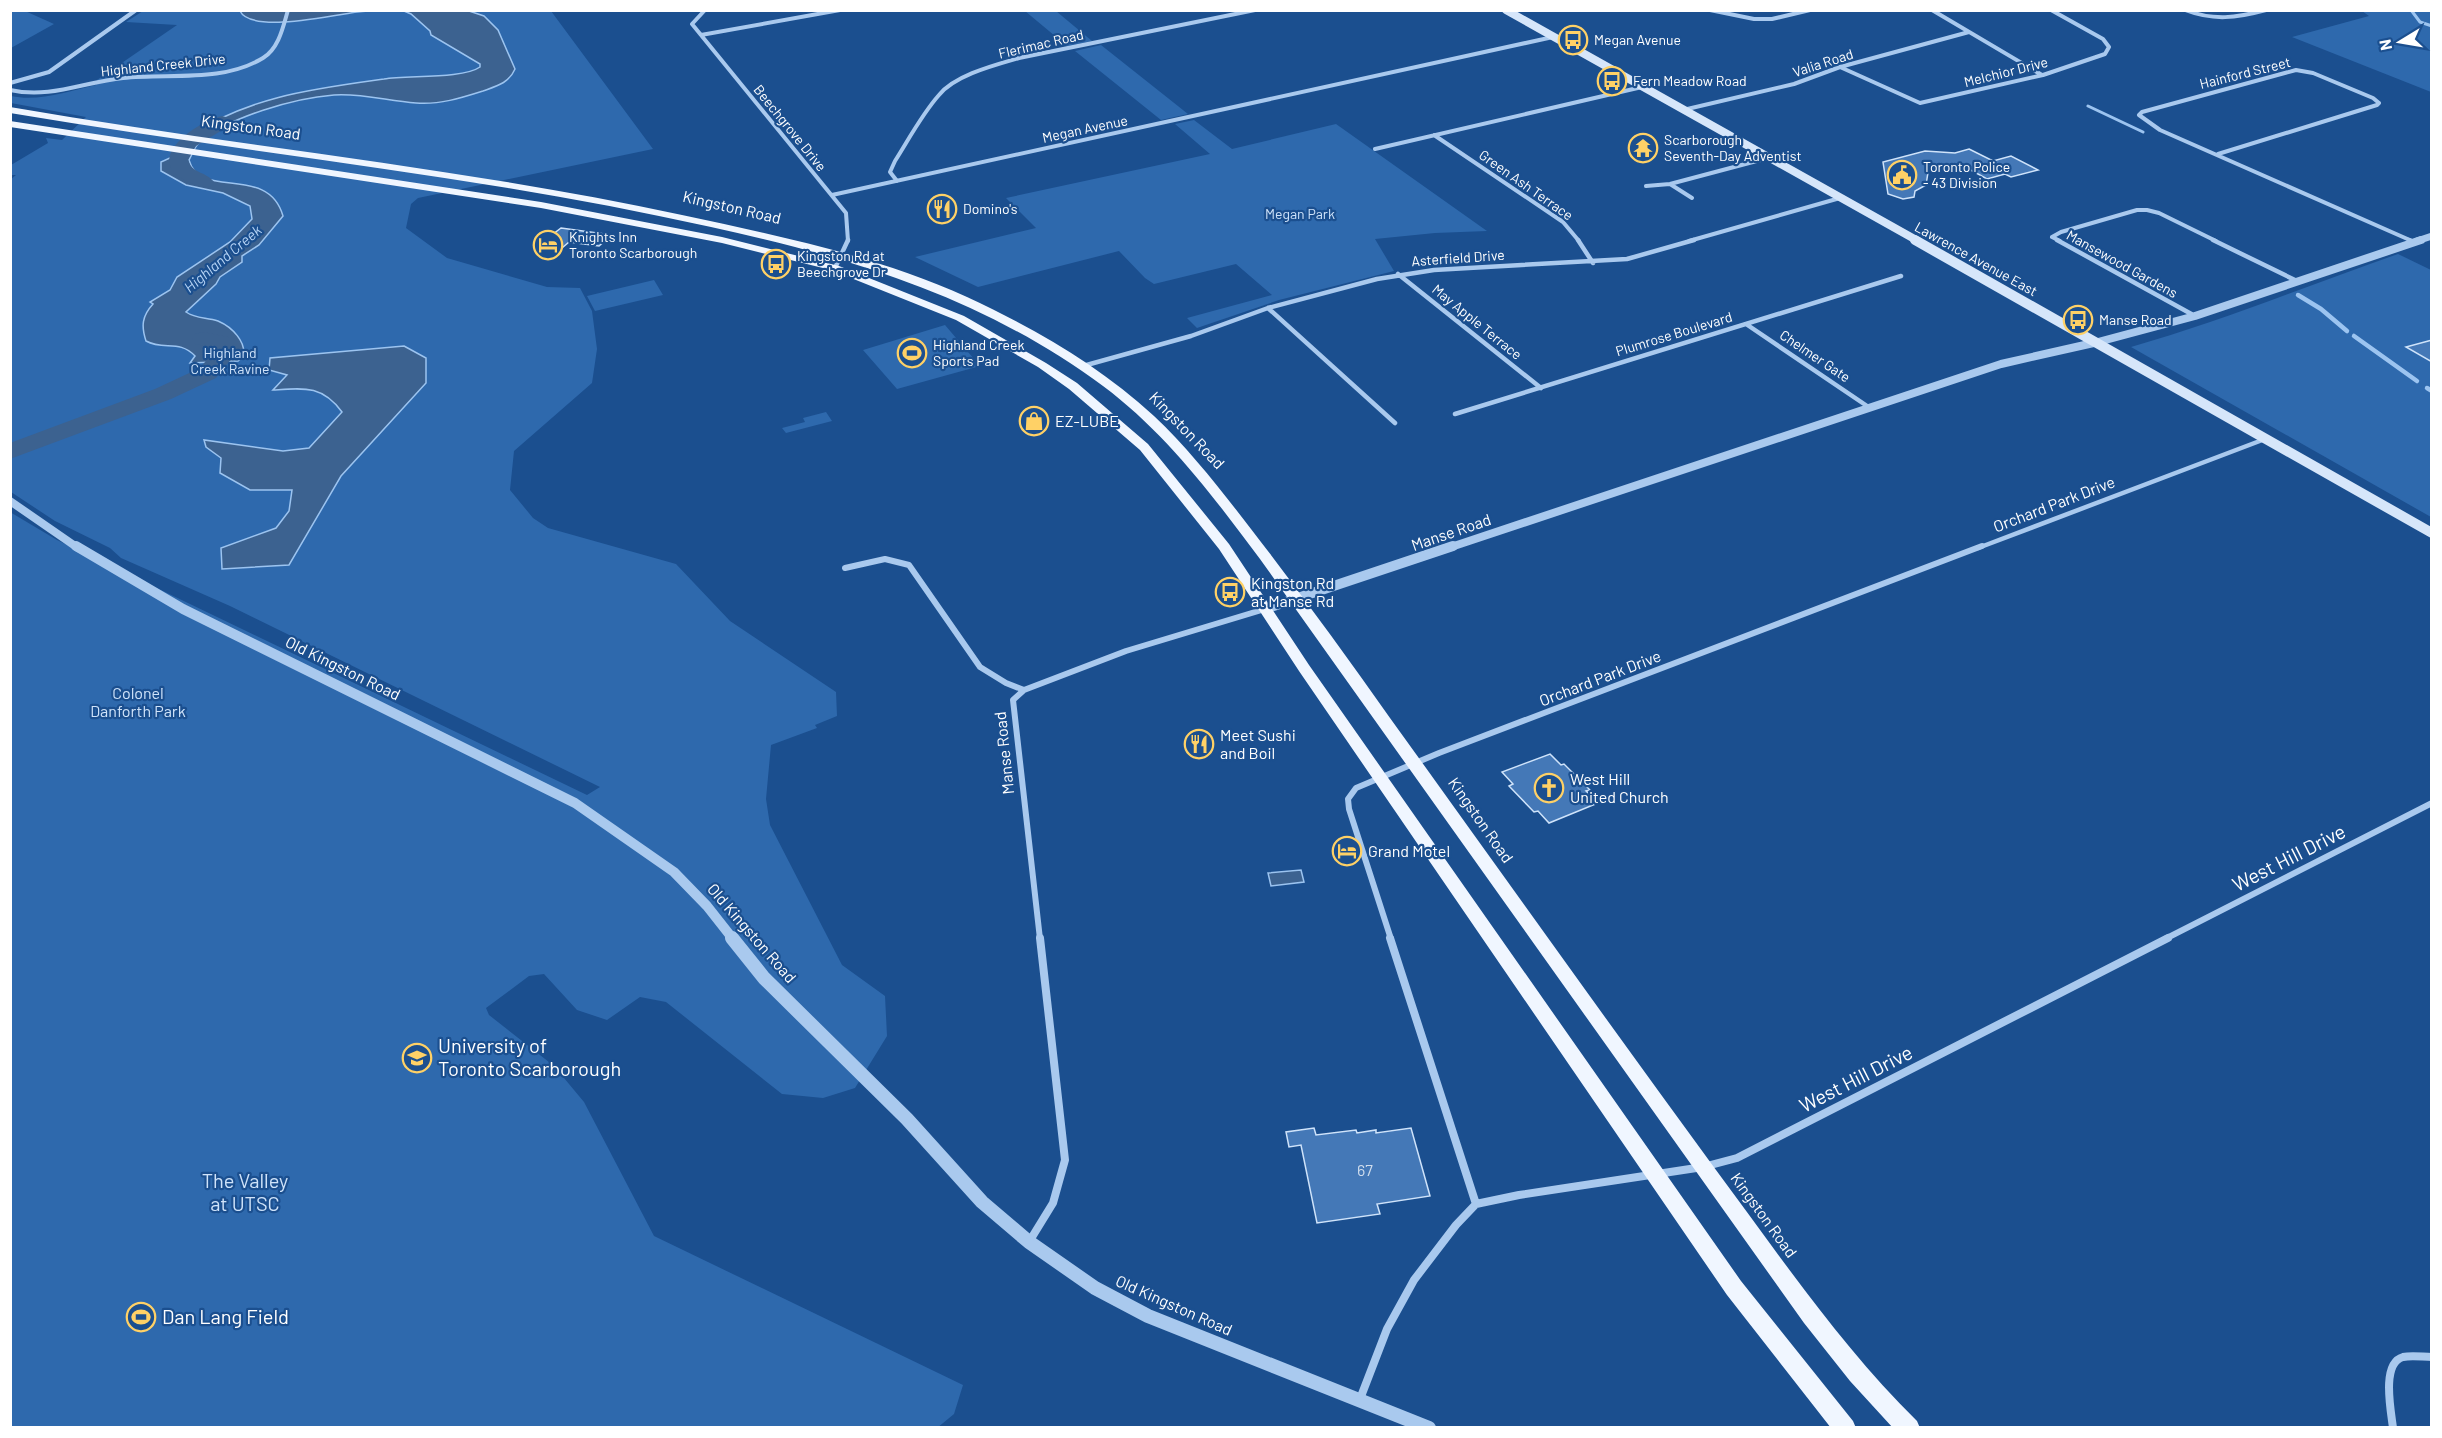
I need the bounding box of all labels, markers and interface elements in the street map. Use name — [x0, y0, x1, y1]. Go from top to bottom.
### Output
north arrow — [2370, 12, 2430, 72]
bus stop icon: Megan Avenue — [1557, 24, 1589, 56]
street label: Flerimac Road — [997, 25, 1085, 62]
place label: Megan Avenue — [1594, 31, 1681, 48]
text: N — [2374, 38, 2395, 52]
street label: Valia Road — [1791, 45, 1855, 80]
street label: Highland Creek Drive — [100, 49, 226, 80]
street label: Melchior Drive — [1962, 53, 2050, 90]
street label: Hainford Street — [2198, 53, 2292, 92]
bus stop icon: Fern Meadow Road — [1596, 65, 1628, 97]
place label: Fern Meadow Road — [1633, 72, 1747, 89]
street label: Beechgrove Drive — [750, 81, 830, 174]
street label: Kingston Road — [200, 110, 302, 143]
street label: Megan Avenue — [1041, 111, 1129, 146]
place label: Scarborough Seventh-Day Adventist — [1664, 131, 1802, 164]
temple icon: Scarborough Seventh-Day Adventist — [1627, 132, 1659, 164]
street label: Green Ash Terrace — [1476, 146, 1577, 223]
place label: Toronto Police - 43 Division — [1923, 158, 2010, 191]
public building icon: Toronto Police - 43 Division — [1886, 159, 1918, 191]
street label: Kingston Road — [681, 186, 783, 227]
restaurant icon: Domino's — [926, 193, 958, 225]
place label: Domino's — [963, 200, 1018, 217]
park label: Megan Park — [1265, 205, 1335, 222]
street label: Lawrence Avenue East — [1912, 218, 2040, 299]
water label: Highland Creek — [180, 220, 265, 296]
street label: Mansewood Gardens — [2064, 226, 2181, 301]
place label: Knights Inn Toronto Scarborough — [569, 228, 697, 261]
hotel icon: Knights Inn Toronto Scarborough — [532, 229, 564, 261]
street label: Asterfield Drive — [1411, 246, 1505, 269]
place label: Kingston Rd at Beechgrove Dr — [797, 247, 886, 280]
bus stop icon: Kingston Rd at Beechgrove Dr — [760, 248, 792, 280]
street label: May Apple Terrace — [1429, 280, 1526, 363]
bus stop icon: Manse Road — [2062, 304, 2094, 336]
street label: Plumrose Boulevard — [1614, 308, 1734, 359]
place label: Manse Road — [2099, 311, 2172, 328]
street label: Chelmer Gate — [1777, 326, 1854, 385]
place label: Highland Creek Sports Pad — [933, 336, 1025, 369]
sports icon: Highland Creek Sports Pad — [896, 337, 928, 369]
park label: Highland Creek Ravine — [190, 344, 270, 377]
street label: Kingston Road — [1146, 387, 1229, 472]
shop icon: EZ-LUBE — [1018, 405, 1050, 437]
place label: EZ-LUBE — [1055, 411, 1119, 430]
street label: Orchard Park Drive — [1990, 472, 2117, 535]
street label: Manse Road — [1408, 509, 1493, 554]
place label: Kingston Rd at Manse Rd — [1251, 573, 1334, 610]
bus stop icon: Kingston Rd at Manse Rd — [1214, 576, 1246, 608]
street label: Old Kingston Road — [283, 631, 404, 704]
street label: Orchard Park Drive — [1536, 646, 1663, 709]
park label: Colonel Danforth Park — [90, 683, 186, 720]
street label: Manse Road — [990, 711, 1017, 795]
place label: Meet Sushi and Boil — [1220, 725, 1296, 762]
restaurant icon: Meet Sushi and Boil — [1183, 728, 1215, 760]
place label: West Hill United Church — [1570, 769, 1669, 806]
church icon: West Hill United Church — [1533, 772, 1565, 804]
street label: Kingston Road — [1445, 773, 1518, 866]
street label: West Hill Drive — [2228, 818, 2349, 896]
hotel icon: Grand Motel — [1331, 835, 1363, 867]
place label: Grand Motel — [1368, 841, 1450, 860]
street label: Old Kingston Road — [704, 879, 801, 986]
place label: University of Toronto Scarborough — [438, 1033, 621, 1080]
street label: West Hill Drive — [1795, 1039, 1916, 1117]
school or university icon: University of Toronto Scarborough — [401, 1042, 433, 1074]
house number: 67 — [1357, 1160, 1373, 1179]
park label: The Valley at UTSC — [202, 1168, 288, 1215]
street label: Kingston Road — [1727, 1169, 1802, 1261]
street label: Old Kingston Road — [1113, 1270, 1235, 1339]
sports icon: Dan Lang Field — [125, 1301, 157, 1333]
place label: Dan Lang Field — [162, 1304, 289, 1328]

